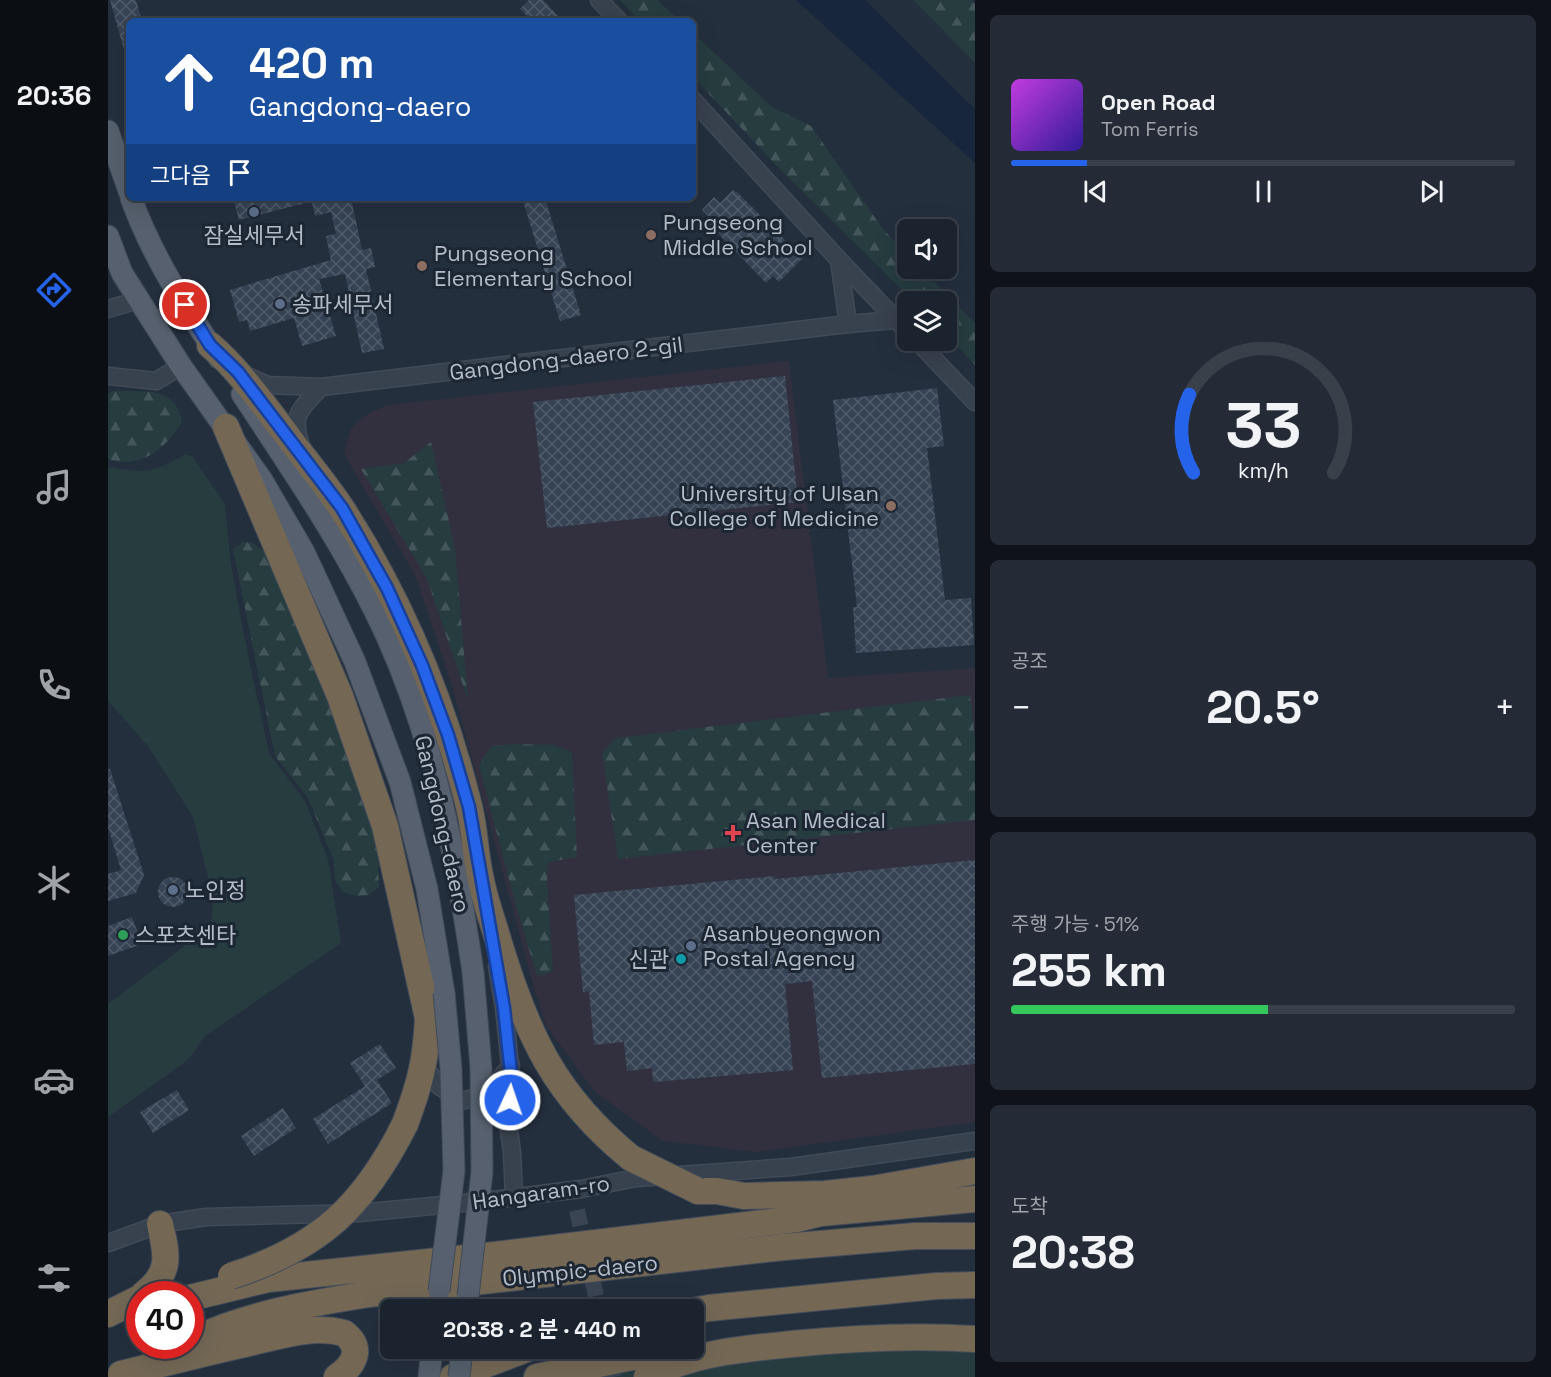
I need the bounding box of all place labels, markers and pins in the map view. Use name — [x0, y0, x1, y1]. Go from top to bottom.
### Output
marker: 잠실세무서 — [247, 205, 261, 219]
place label: Pungseong Middle School — [663, 208, 813, 261]
place label: 잠실세무서 — [203, 221, 305, 249]
marker: Pungseong Middle School — [644, 228, 658, 242]
place label: Pungseong Elementary School — [434, 239, 633, 292]
marker: Pungseong Elementary School — [415, 259, 429, 273]
pin — [159, 279, 210, 330]
place label: 송파세무서 — [292, 290, 393, 318]
marker: 송파세무서 — [273, 297, 287, 311]
place label: University of Ulsan College of Medicine — [669, 479, 879, 532]
marker: University of Ulsan College of Medicine — [884, 499, 898, 513]
place label: Asan Medical Center — [746, 806, 886, 859]
marker: Asan Medical Center — [724, 824, 742, 842]
place label: 노인정 — [185, 876, 246, 904]
marker: 노인정 — [166, 883, 180, 897]
place label: Asanbyeongwon Postal Agency — [703, 919, 881, 972]
place label: 스포츠센타 — [135, 921, 236, 949]
marker: 스포츠센타 — [116, 928, 130, 942]
marker: Asanbyeongwon Postal Agency — [684, 939, 698, 953]
place label: 신관 — [629, 945, 669, 973]
marker: 신관 — [674, 952, 688, 966]

